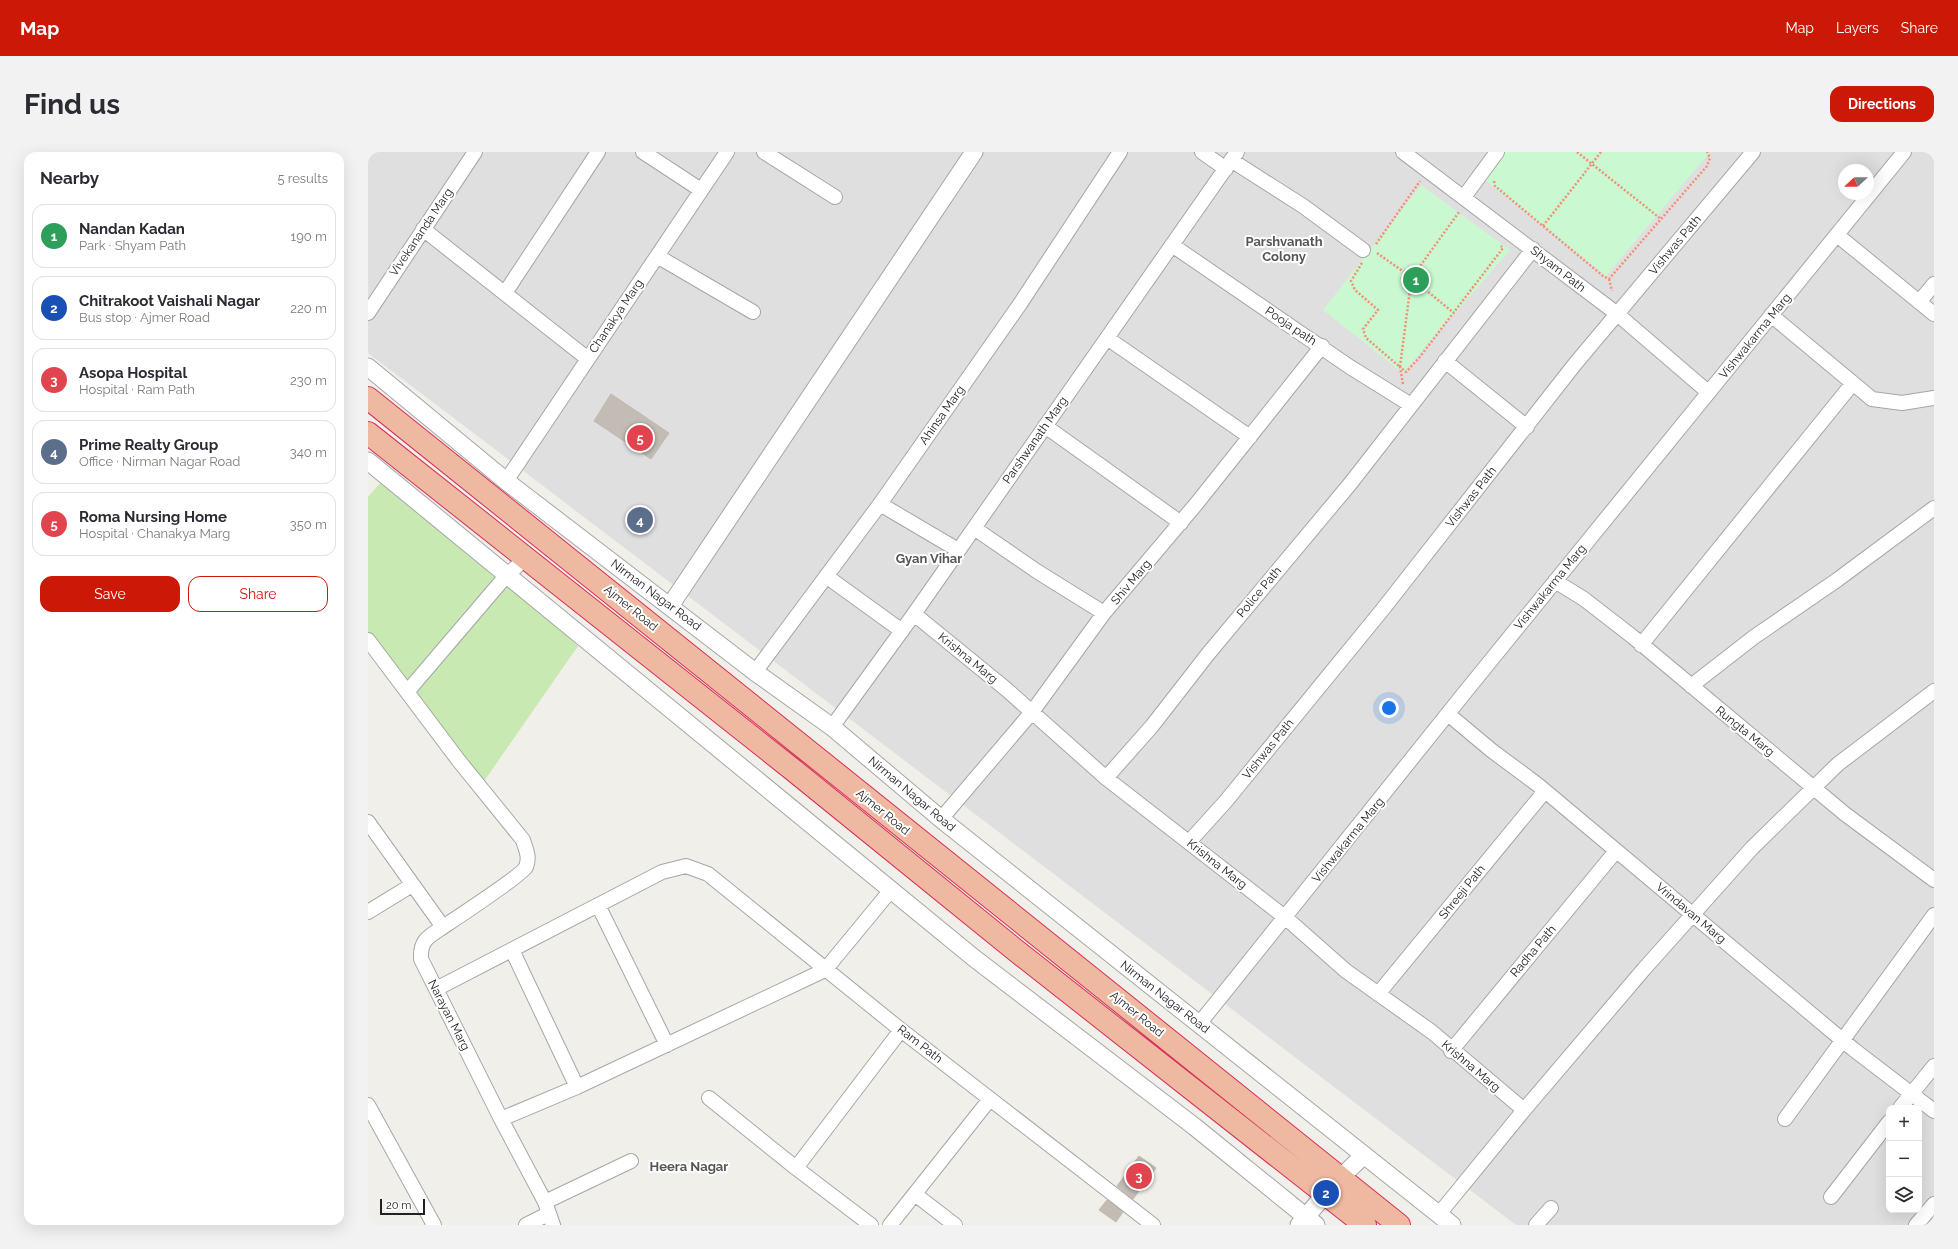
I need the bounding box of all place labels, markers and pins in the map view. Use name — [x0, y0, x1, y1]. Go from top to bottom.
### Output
pin: 1 — [1403, 265, 1429, 295]
pin: 5 — [627, 423, 653, 453]
pin: 4 — [627, 505, 653, 535]
pin: 3 — [1126, 1161, 1152, 1191]
pin: 2 — [1313, 1178, 1339, 1208]

